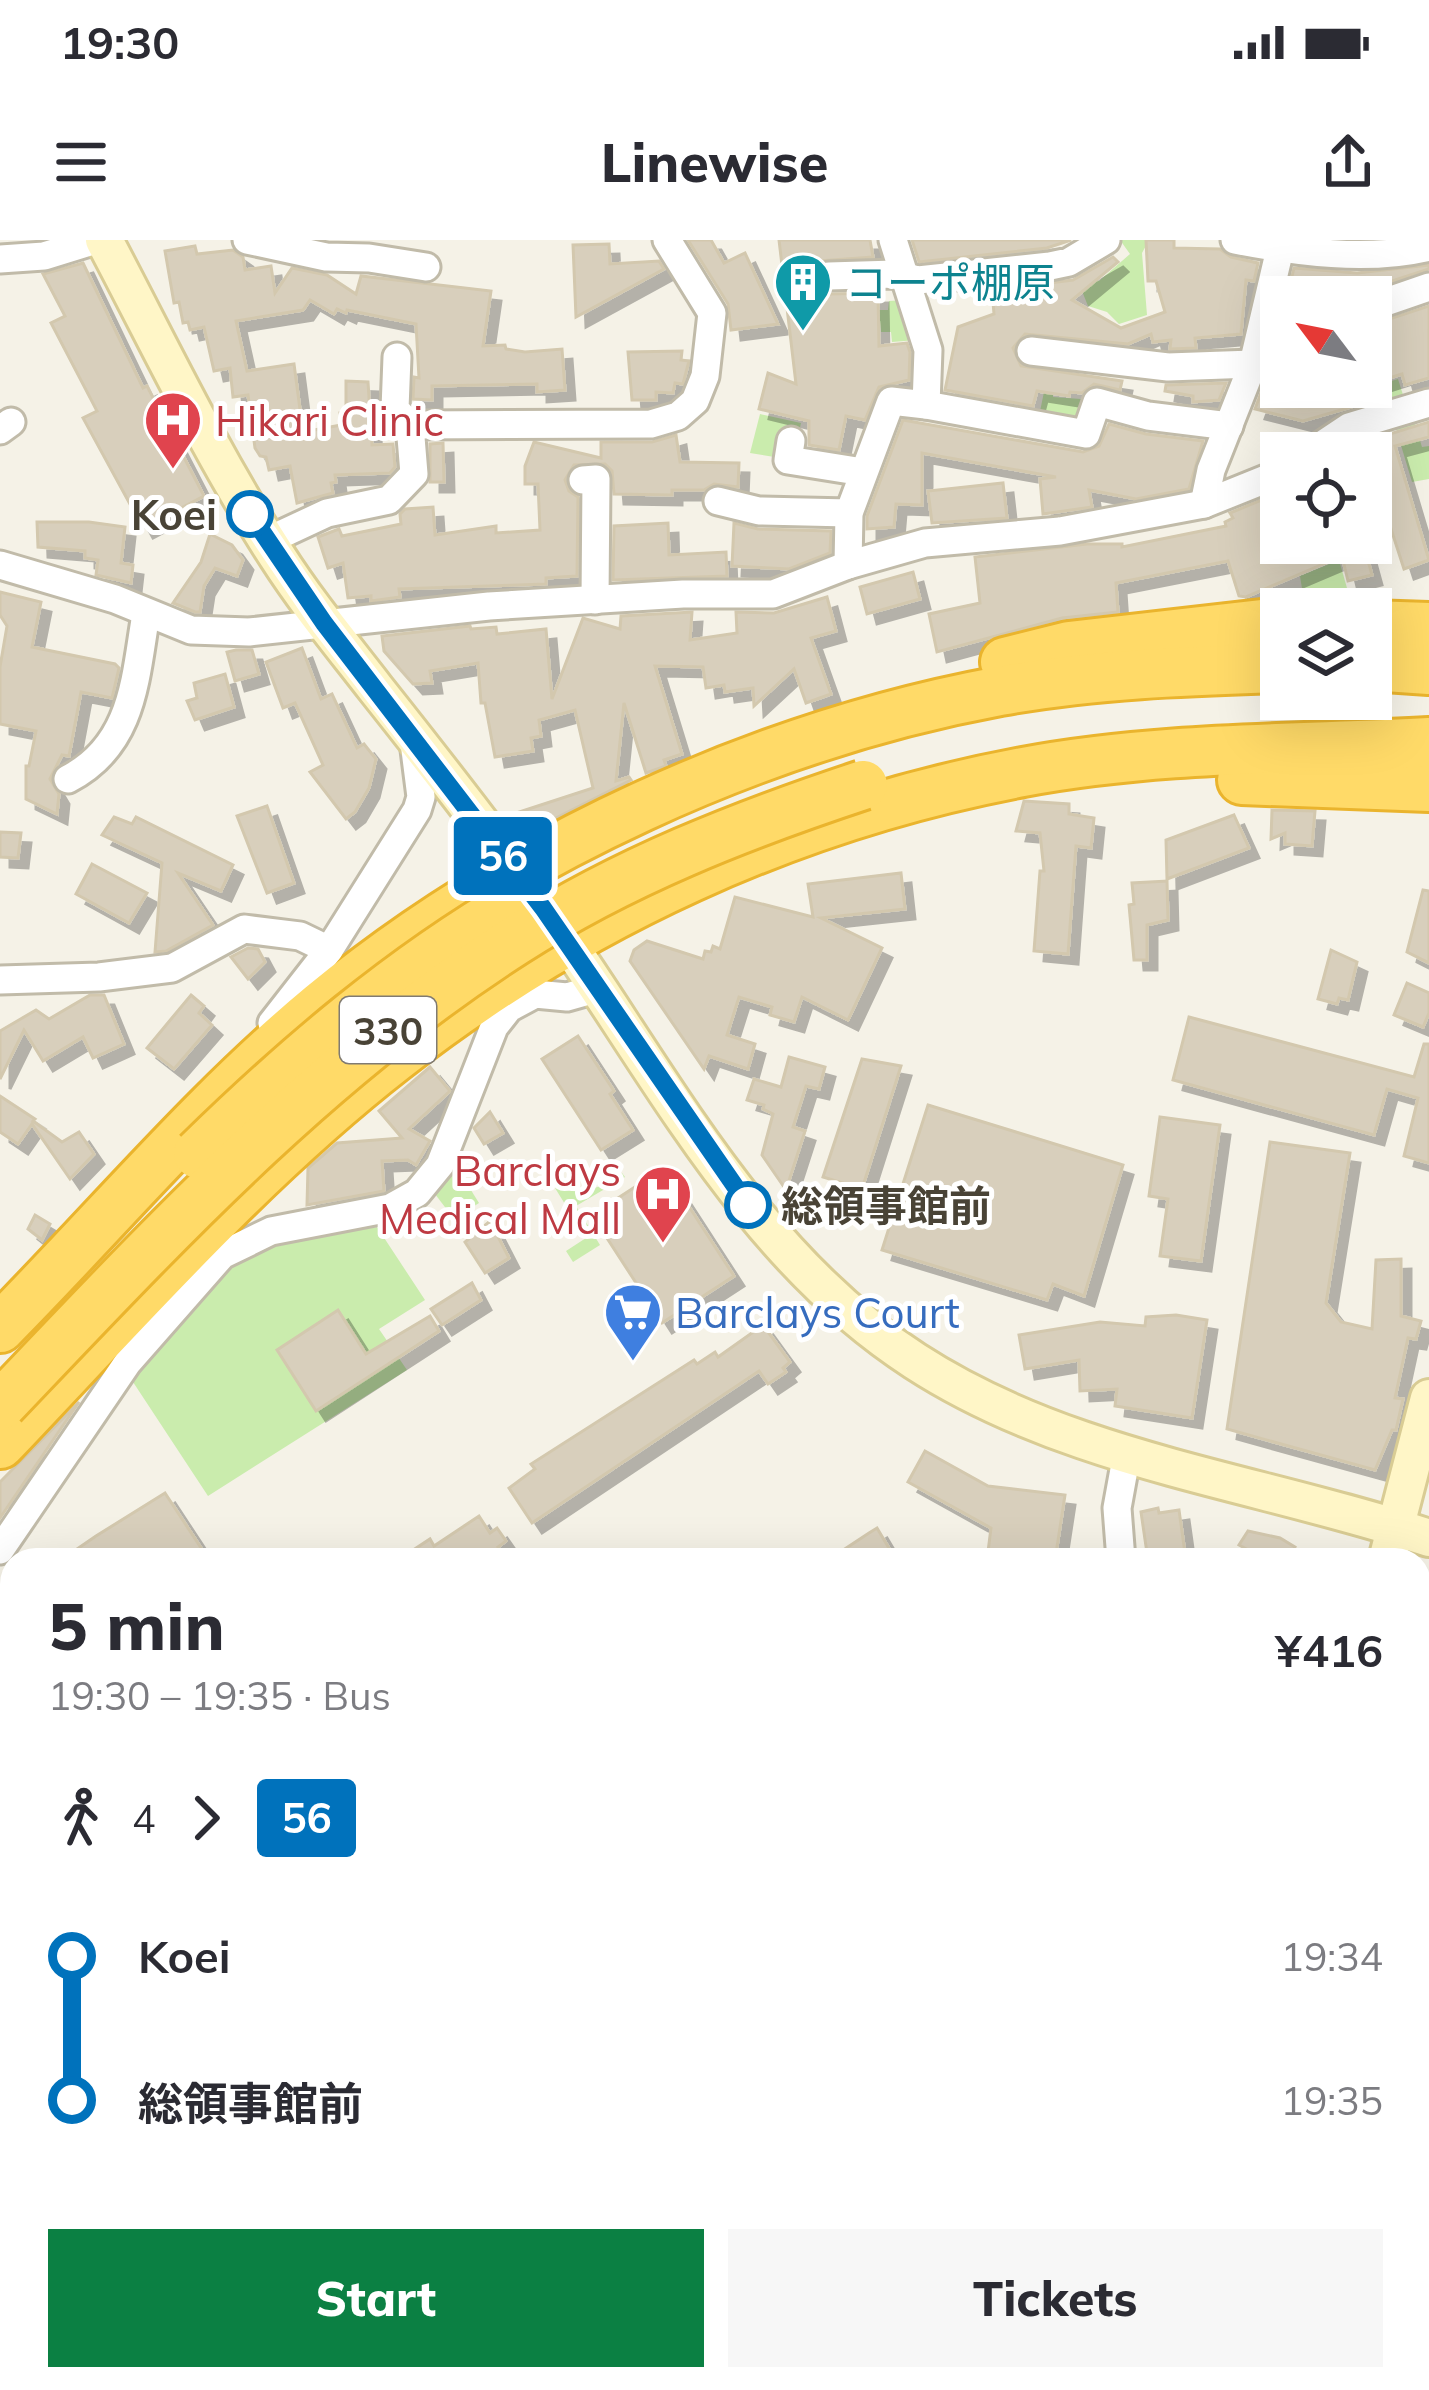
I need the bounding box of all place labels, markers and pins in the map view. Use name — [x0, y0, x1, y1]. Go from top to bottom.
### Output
building icon: コーポ棚原 — [772, 251, 834, 333]
place label: コーポ棚原 — [845, 256, 1055, 309]
hospital icon: Hikari Clinic — [142, 389, 204, 471]
place label: Hikari Clinic — [215, 394, 444, 447]
place label: Koei — [131, 488, 217, 541]
marker: Koei — [228, 492, 272, 536]
place label: Barclays Medical Mall — [379, 1144, 621, 1245]
hospital icon: Barclays Medical Mall — [632, 1163, 694, 1245]
place label: 総領事館前 — [781, 1179, 991, 1232]
marker: 総領事館前 — [726, 1183, 770, 1227]
supermarket icon: Barclays Court — [602, 1281, 664, 1363]
place label: Barclays Court — [675, 1286, 960, 1339]

